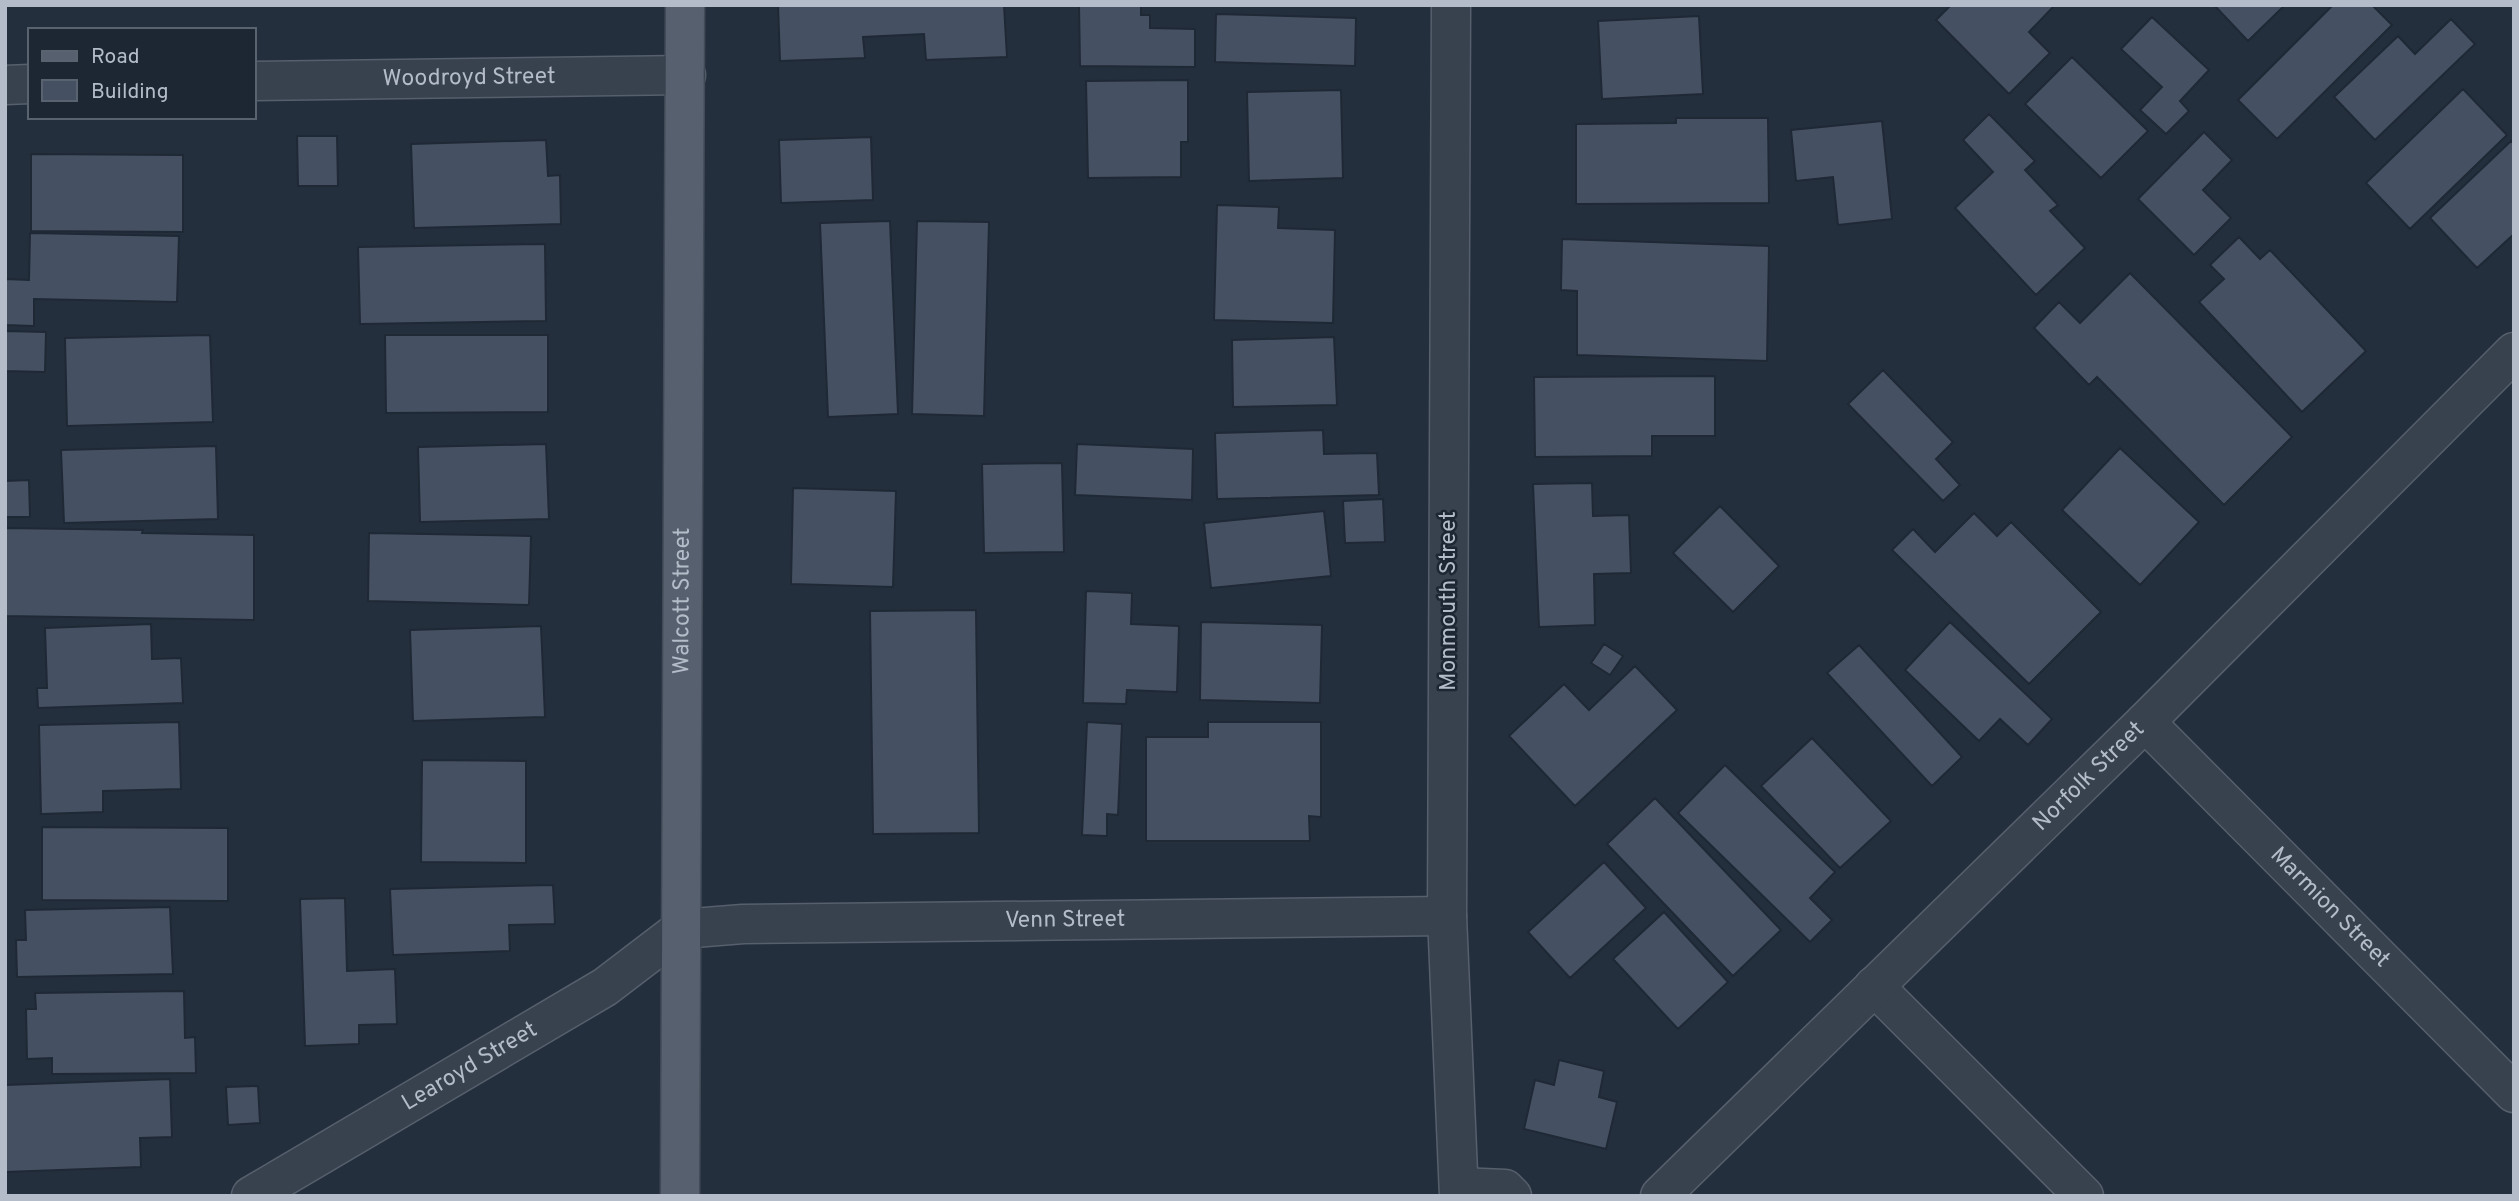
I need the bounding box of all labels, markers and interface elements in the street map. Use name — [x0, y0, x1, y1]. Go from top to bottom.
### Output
legend — [28, 28, 256, 119]
text: Road — [91, 44, 140, 71]
street label: Woodroyd Street — [382, 62, 556, 94]
text: Building — [91, 79, 169, 106]
street label: Monmouth Street — [1435, 511, 1464, 691]
street label: Walcott Street — [668, 527, 697, 675]
street label: Norfolk Street — [2027, 716, 2151, 838]
street label: Marmion Street — [2263, 841, 2396, 974]
street label: Venn Street — [1005, 905, 1125, 936]
street label: Learoyd Street — [397, 1016, 543, 1118]

